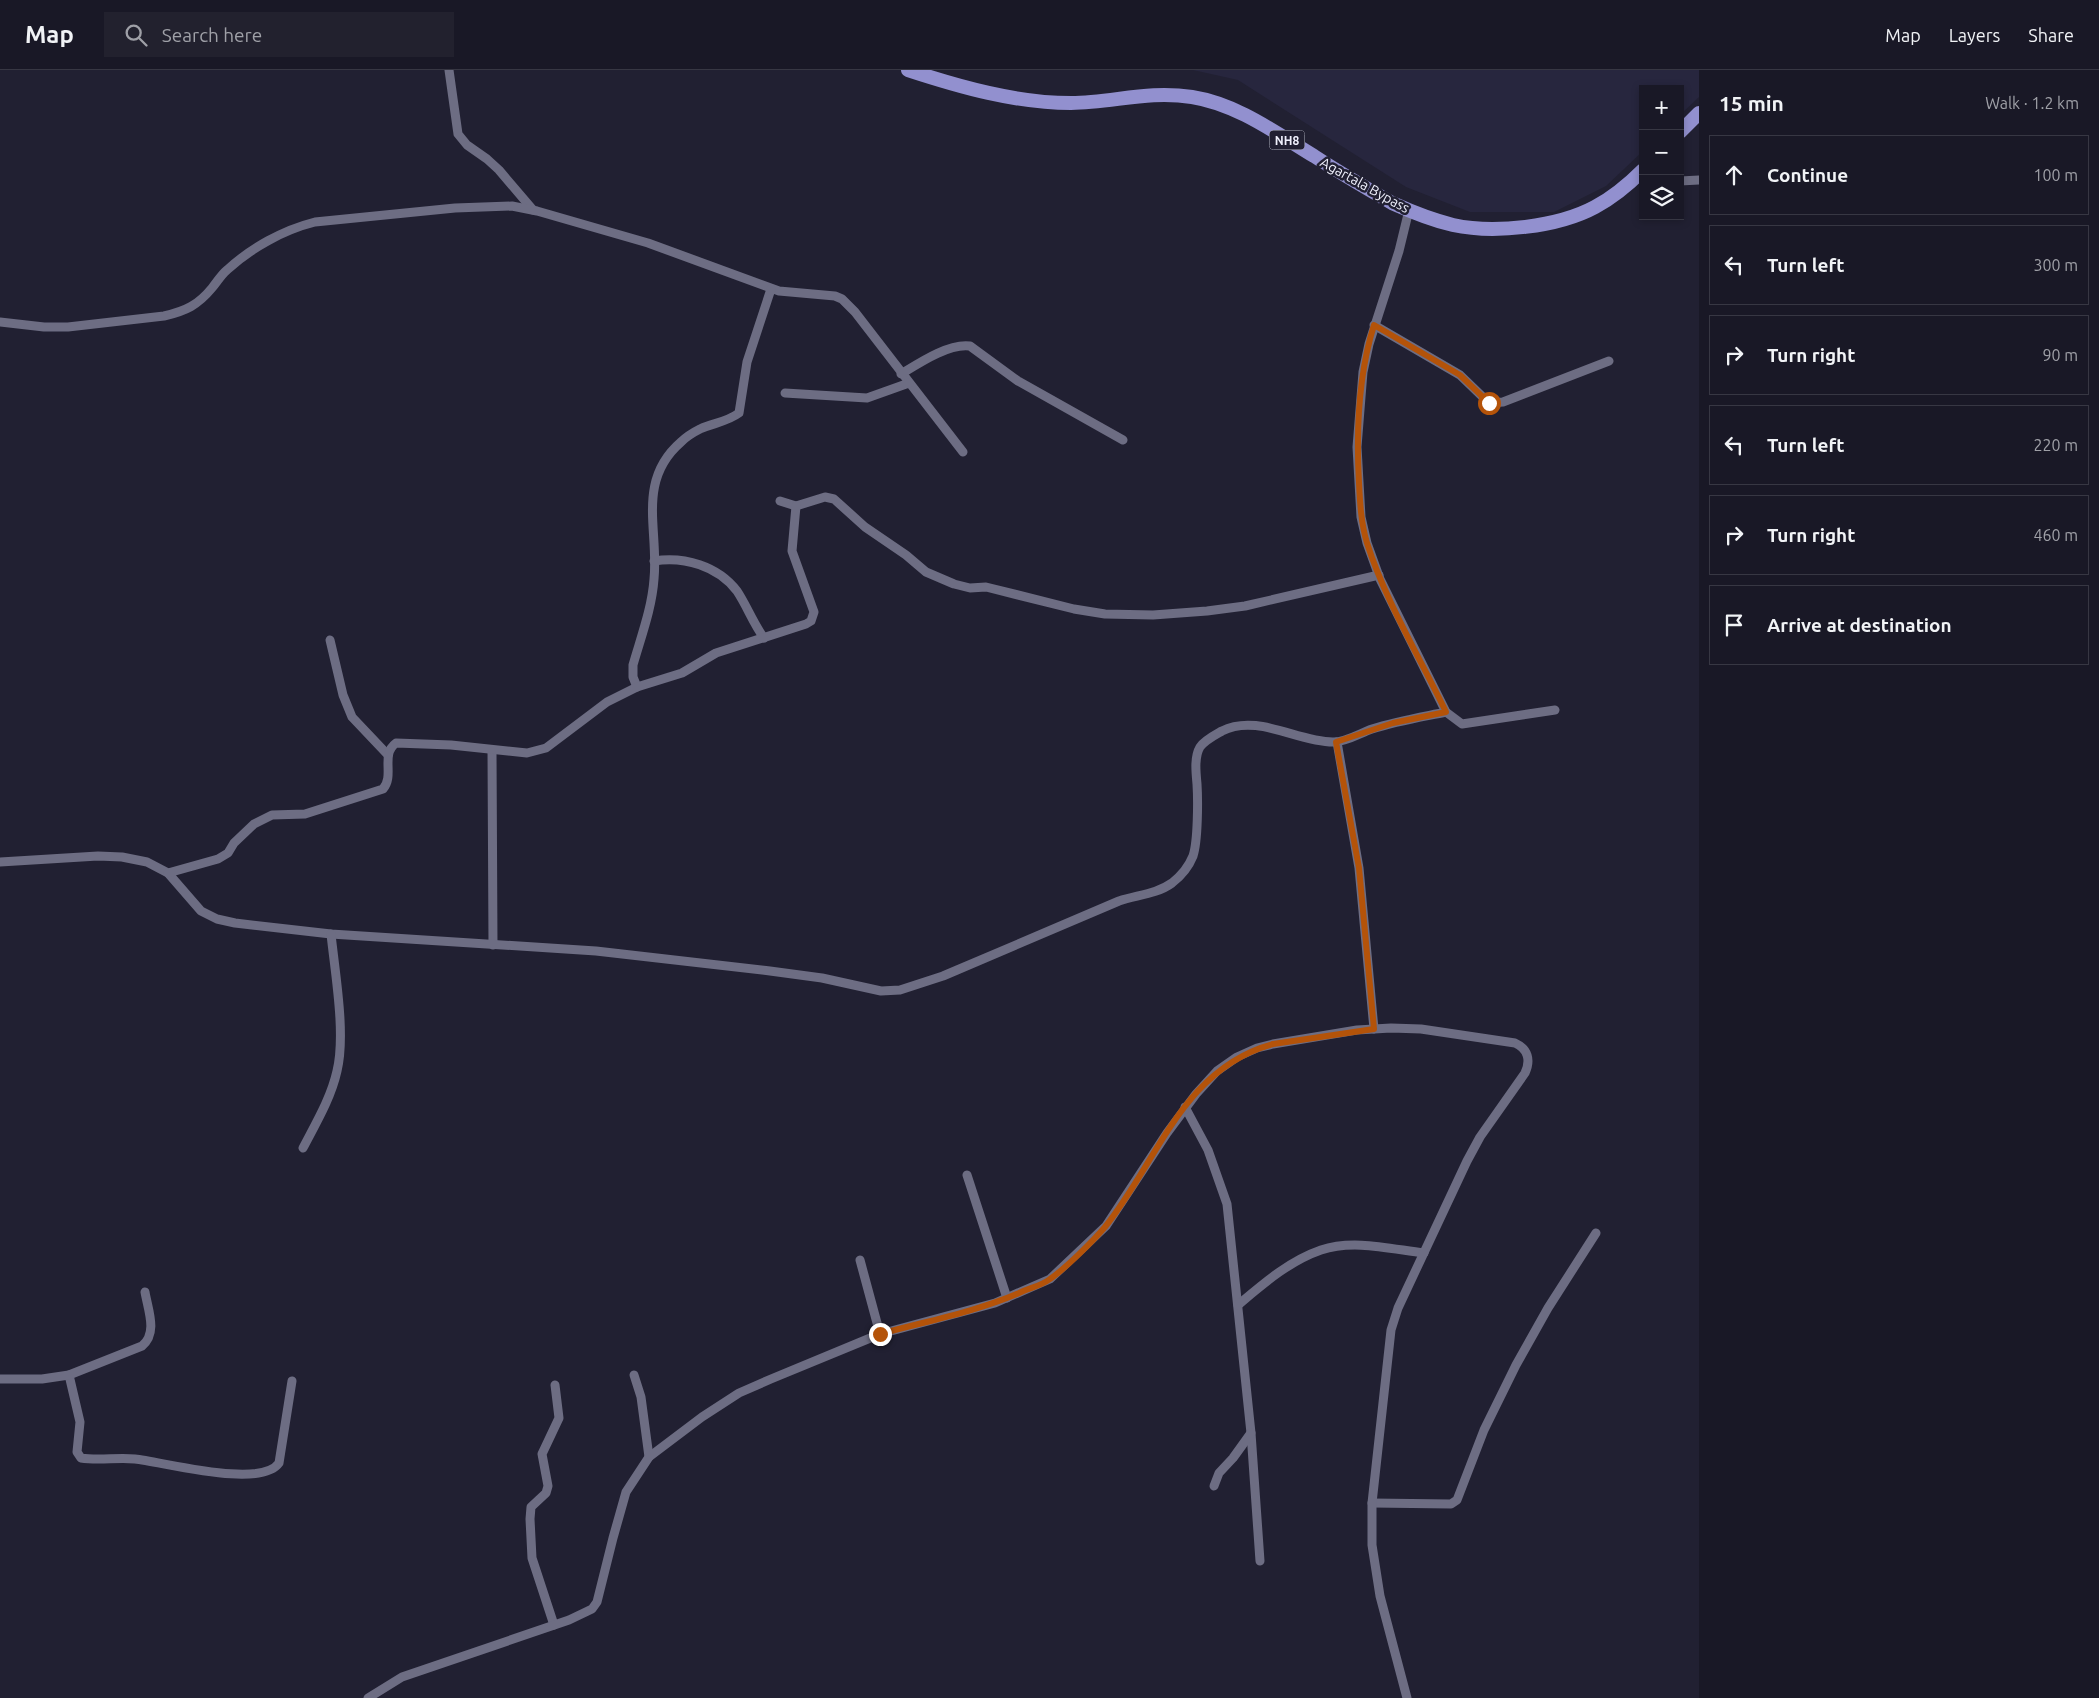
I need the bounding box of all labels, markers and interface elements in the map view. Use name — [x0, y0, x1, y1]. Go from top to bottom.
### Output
search box — [104, 12, 454, 57]
text: Map — [25, 21, 74, 48]
icon: search — [122, 21, 150, 49]
text: Search here — [162, 24, 262, 46]
text: Map — [1885, 25, 1921, 45]
text: Layers — [1949, 25, 2000, 45]
text: Share — [2028, 25, 2074, 45]
map controls — [1639, 85, 1684, 220]
button: + — [1639, 85, 1684, 130]
text: 15 min — [1719, 91, 1784, 115]
text: Walk · 1.2 km — [1985, 94, 2079, 112]
road number: NH8 — [1270, 130, 1304, 150]
button: − — [1639, 130, 1684, 175]
street label: Agartala Bypass — [1318, 154, 1412, 216]
icon: ahead — [1720, 161, 1748, 189]
text: Continue — [1767, 164, 1848, 186]
text: 100 m — [2033, 166, 2078, 184]
button: layers — [1639, 175, 1684, 220]
icon: left — [1720, 251, 1748, 279]
text: Turn left — [1767, 254, 1845, 276]
text: 300 m — [2033, 256, 2078, 274]
icon: right — [1720, 341, 1748, 369]
text: Turn right — [1767, 344, 1855, 366]
text: 90 m — [2042, 346, 2078, 364]
route start — [1478, 392, 1501, 415]
icon: left — [1720, 431, 1748, 459]
text: Turn left — [1767, 434, 1845, 456]
text: 220 m — [2033, 436, 2078, 454]
icon: right — [1720, 521, 1748, 549]
text: Turn right — [1767, 524, 1855, 546]
text: 460 m — [2033, 526, 2078, 544]
icon: arrive — [1720, 611, 1748, 639]
text: Arrive at destination — [1767, 614, 1952, 636]
route end — [869, 1323, 892, 1346]

